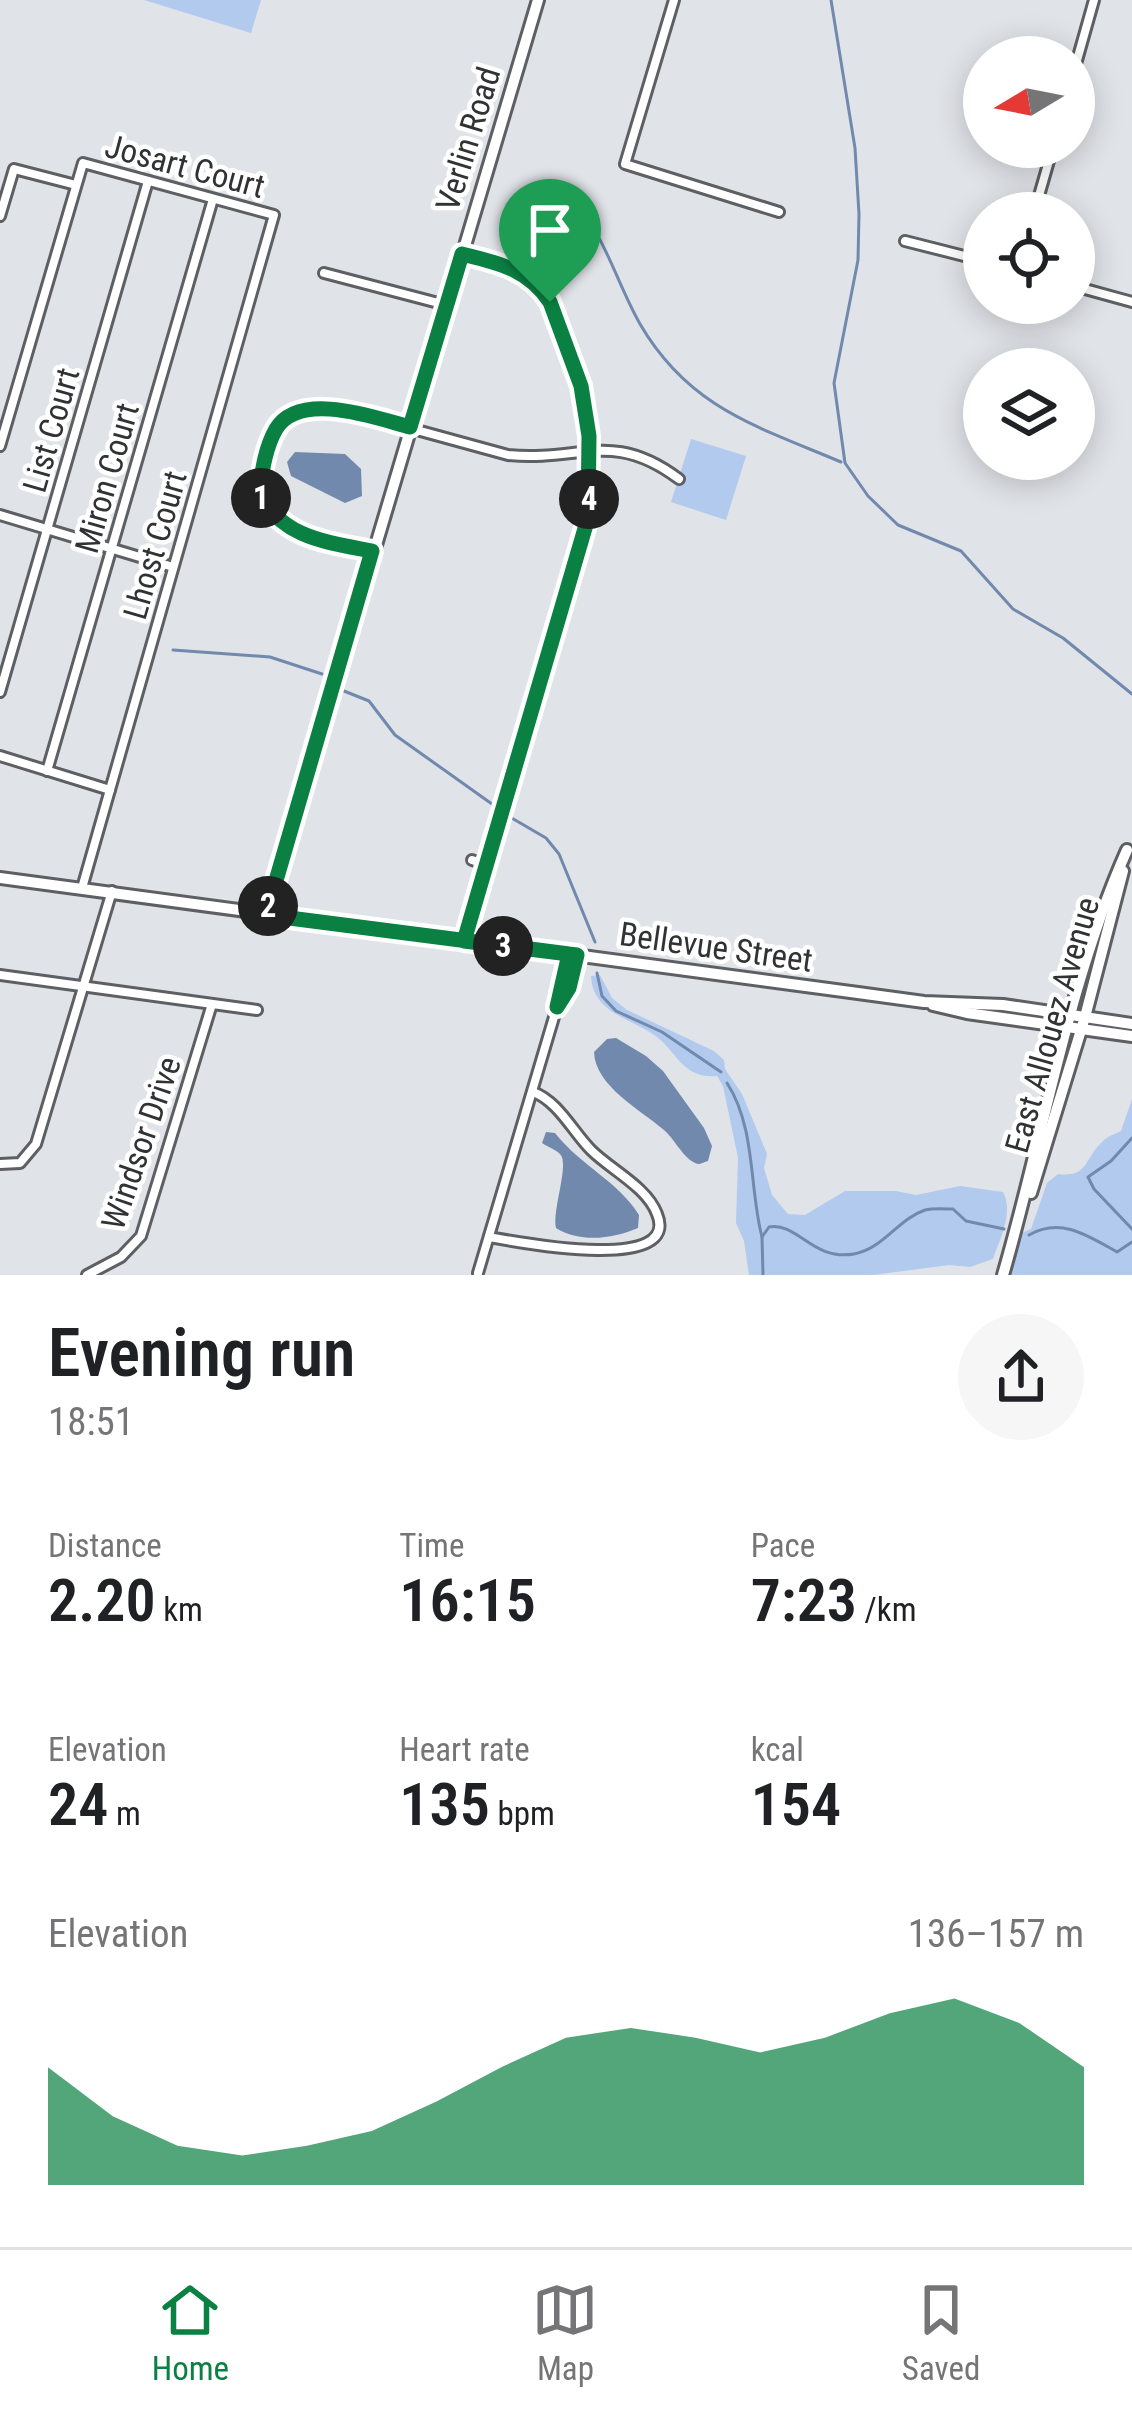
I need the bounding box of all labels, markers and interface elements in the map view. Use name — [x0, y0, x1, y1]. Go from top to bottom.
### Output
north arrow — [963, 36, 1095, 168]
map controls — [963, 36, 1095, 480]
street label: Verlin Road — [428, 62, 508, 216]
street label: Josart Court — [101, 126, 269, 206]
pin — [499, 179, 601, 302]
button: locate — [963, 192, 1095, 324]
icon: arrive — [517, 197, 583, 263]
button: layers — [963, 348, 1095, 480]
street label: List Court — [15, 363, 87, 497]
street label: Miron Court — [67, 399, 147, 557]
street label: Lhost Court — [115, 466, 195, 624]
pin: 1 — [231, 468, 291, 528]
pin: 4 — [559, 469, 619, 529]
text: 1 — [253, 478, 269, 517]
text: 4 — [581, 479, 597, 518]
pin: 2 — [238, 876, 298, 936]
text: 2 — [260, 886, 276, 925]
street label: East Allouez Avenue — [997, 893, 1107, 1157]
street label: Bellevue Street — [617, 914, 815, 980]
pin: 3 — [473, 916, 533, 976]
text: 3 — [495, 926, 511, 965]
street label: Windsor Drive — [93, 1051, 189, 1235]
button: share — [958, 1314, 1084, 1440]
text: Evening run — [48, 1315, 355, 1392]
text: 18:51 — [48, 1399, 134, 1445]
text: Distance — [48, 1526, 162, 1565]
text: Time — [399, 1526, 464, 1565]
text: Pace — [751, 1526, 815, 1565]
text: 2.20 — [48, 1565, 156, 1636]
text: 16:15 — [399, 1565, 536, 1636]
text: 7:23 — [751, 1565, 857, 1636]
text: km — [156, 1590, 203, 1629]
text: /km — [857, 1590, 917, 1629]
text: Elevation — [48, 1730, 167, 1769]
text: Heart rate — [399, 1730, 530, 1769]
text: kcal — [751, 1730, 804, 1769]
text: 24 — [48, 1769, 108, 1840]
text: 135 — [399, 1769, 490, 1840]
text: 154 — [751, 1769, 841, 1840]
text: m — [108, 1794, 141, 1833]
text: bpm — [490, 1794, 555, 1833]
text: Elevation — [48, 1911, 188, 1957]
text: 136–157 m — [908, 1911, 1084, 1957]
tab: Home — [152, 2277, 229, 2388]
tab: Map — [532, 2277, 598, 2388]
tab: Saved — [902, 2277, 980, 2388]

